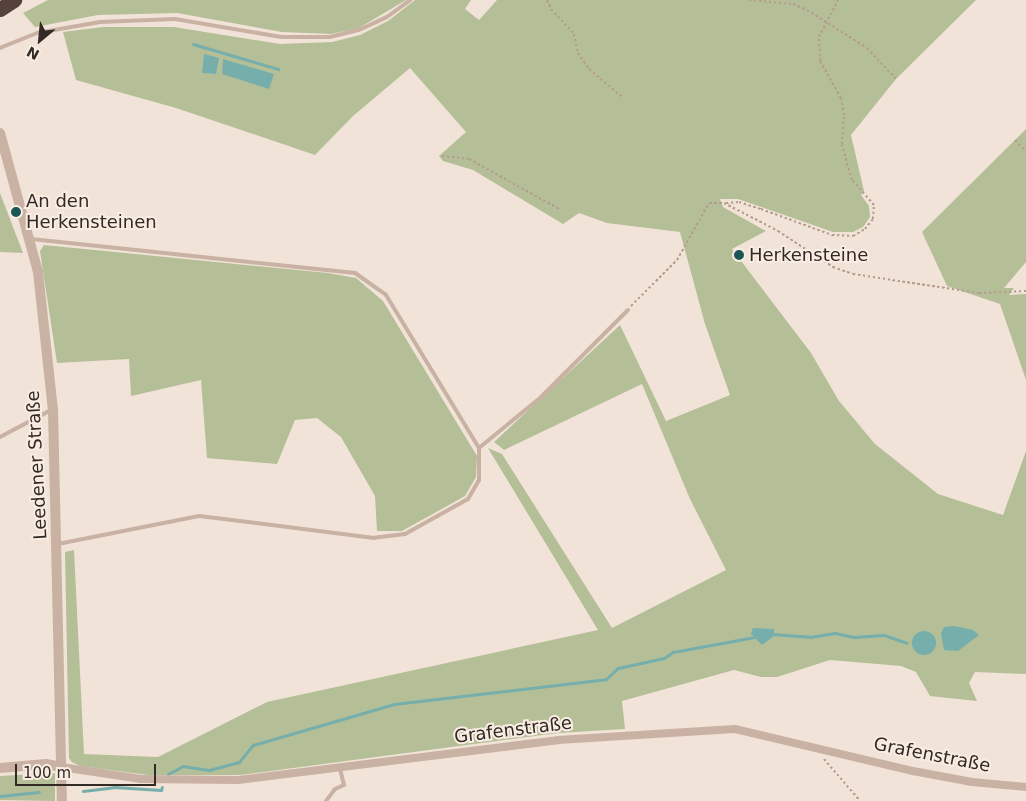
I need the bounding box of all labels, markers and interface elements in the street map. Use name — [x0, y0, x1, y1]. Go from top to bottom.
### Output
north arrow — [15, 15, 65, 65]
text: N — [24, 43, 42, 63]
place label: An den Herkensteinen — [26, 191, 157, 233]
marker: An den Herkensteinen — [10, 206, 22, 218]
place label: Herkensteine — [749, 244, 868, 266]
marker: Herkensteine — [733, 249, 745, 261]
street label: Leedener Straße — [22, 390, 52, 540]
street label: Grafenstraße — [453, 712, 573, 748]
street label: Grafenstraße — [872, 733, 992, 777]
scale bar — [18, 754, 159, 786]
text: 100 m — [23, 764, 71, 782]

